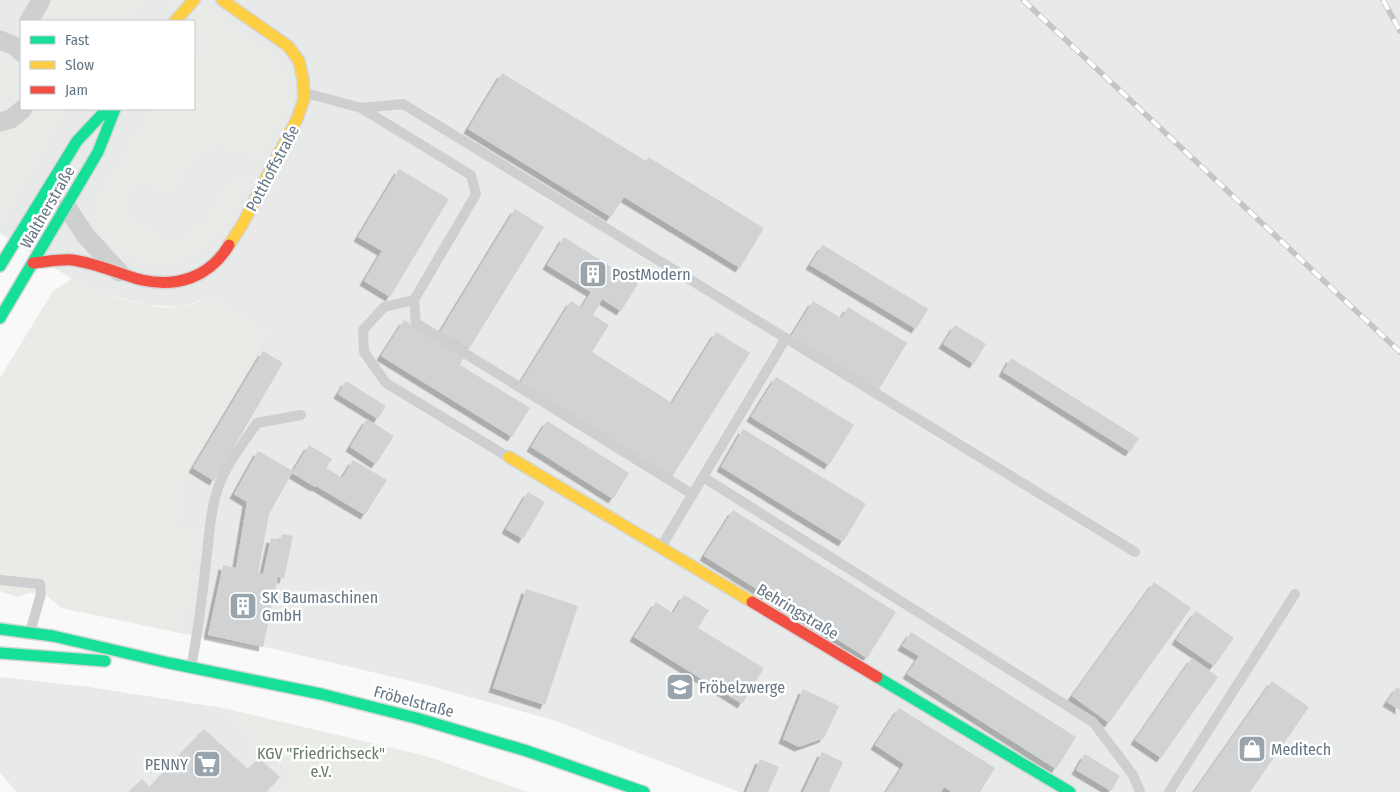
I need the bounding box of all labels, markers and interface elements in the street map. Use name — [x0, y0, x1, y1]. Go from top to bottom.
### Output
legend — [20, 20, 195, 110]
text: Fast — [65, 31, 89, 49]
text: Slow — [65, 56, 94, 74]
text: Jam — [65, 81, 88, 99]
street label: Potthoffstraße — [242, 122, 303, 215]
street label: Waltherstraße — [16, 163, 79, 252]
building icon: PostModern — [578, 259, 608, 289]
place label: PostModern — [612, 265, 691, 284]
street label: Behringstraße — [753, 580, 842, 643]
place label: SK Baumaschinen GmbH — [262, 588, 378, 625]
building icon: SK Baumaschinen GmbH — [228, 591, 258, 621]
school or university icon: Fröbelzwerge — [665, 672, 695, 702]
place label: Fröbelzwerge — [699, 678, 785, 697]
street label: Fröbelstraße — [372, 682, 456, 721]
shop icon: Meditech — [1237, 734, 1267, 764]
place label: Meditech — [1271, 740, 1331, 759]
park label: KGV "Friedrichseck" e.V. — [257, 744, 385, 781]
supermarket icon: PENNY — [192, 749, 222, 779]
place label: PENNY — [145, 755, 188, 774]

